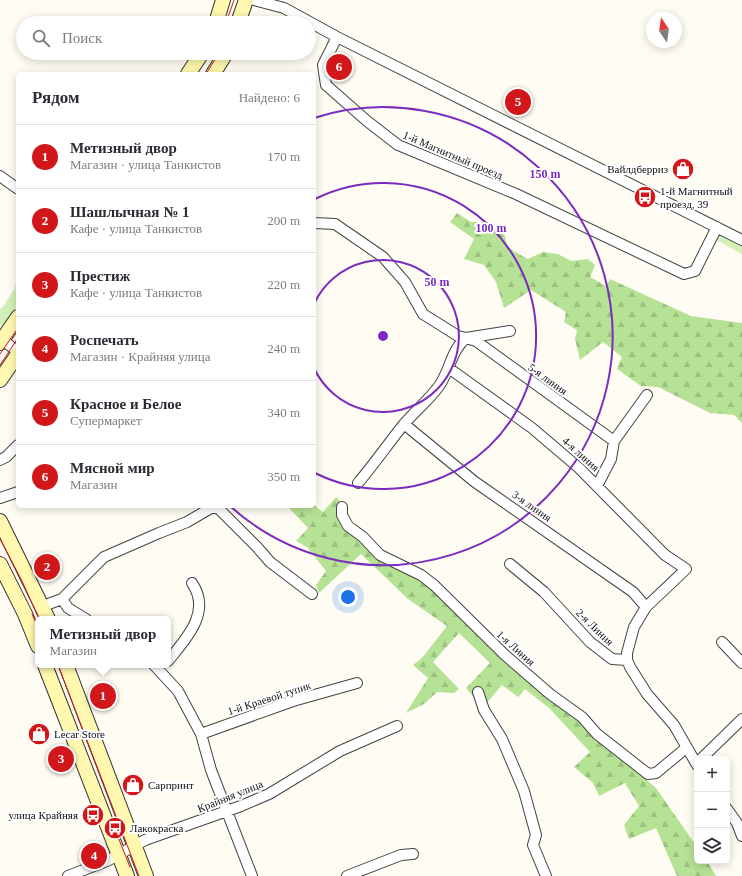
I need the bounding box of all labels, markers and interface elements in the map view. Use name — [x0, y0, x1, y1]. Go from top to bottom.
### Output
north arrow — [646, 12, 682, 48]
search box — [16, 16, 316, 60]
icon: search — [30, 27, 52, 49]
text: Поиск — [62, 30, 102, 46]
pin: 6 — [326, 52, 352, 82]
pin: 5 — [505, 87, 531, 117]
text: Рядом — [32, 88, 80, 107]
text: Найдено: 6 — [239, 90, 300, 105]
street label: 1-й Магнитный проезд — [401, 129, 505, 182]
text: Метизный двор — [70, 140, 177, 156]
text: 1 — [42, 149, 48, 164]
text: 170 m — [267, 149, 300, 164]
shop icon: Вайлдберриз — [670, 156, 696, 182]
text: Магазин · улица Танкистов — [70, 157, 221, 172]
place label: Вайлдберриз — [607, 163, 668, 175]
text: 150 m — [530, 167, 561, 181]
bus stop icon: 1-й Магнитный проезд, 39 — [632, 184, 658, 210]
place label: 1-й Магнитный проезд, 39 — [660, 185, 733, 210]
text: Шашлычная № 1 — [70, 204, 190, 220]
text: 2 — [42, 213, 48, 228]
text: 200 m — [267, 213, 300, 228]
text: Кафе · улица Танкистов — [70, 221, 202, 236]
text: 100 m — [476, 221, 507, 235]
text: Престиж — [70, 268, 130, 284]
text: 50 m — [425, 275, 450, 289]
text: 3 — [42, 277, 48, 292]
text: 220 m — [267, 277, 300, 292]
text: Кафе · улица Танкистов — [70, 285, 202, 300]
centre of rings — [376, 329, 390, 343]
text: Роспечать — [70, 332, 139, 348]
text: 4 — [42, 341, 48, 356]
text: 240 m — [267, 341, 300, 356]
text: Магазин · Крайняя улица — [70, 349, 210, 364]
street label: 5-я линия — [526, 361, 570, 397]
text: Красное и Белое — [70, 396, 181, 412]
text: 5 — [42, 405, 48, 420]
text: 340 m — [267, 405, 300, 420]
text: Супермаркет — [70, 413, 142, 428]
street label: 4-я линия — [560, 434, 602, 474]
text: Мясной мир — [70, 460, 155, 476]
text: 6 — [42, 469, 48, 484]
text: 350 m — [267, 469, 300, 484]
text: Магазин — [70, 477, 117, 492]
street label: 3-я линия — [510, 488, 554, 524]
pin: 2 — [34, 552, 60, 582]
your location — [338, 587, 358, 607]
street label: 2-я Линия — [574, 606, 616, 648]
popup — [35, 616, 171, 668]
text: Метизный двор — [50, 626, 156, 642]
street label: 1-я Линия — [494, 628, 538, 668]
text: Магазин — [50, 643, 97, 658]
street label: 1-й Краевой тупик — [226, 679, 313, 717]
pin: 1 — [90, 681, 116, 711]
shop icon: Lecar Store — [26, 721, 52, 747]
place label: Lecar Store — [54, 728, 105, 740]
pin: 3 — [48, 744, 74, 774]
map controls — [694, 756, 730, 864]
button: + — [694, 756, 730, 792]
shop icon: Сарпринт — [120, 772, 146, 798]
street label: Крайняя улица — [196, 777, 265, 815]
place label: Сарпринт — [148, 779, 194, 791]
button: − — [694, 792, 730, 828]
bus stop icon: улица Крайняя — [80, 802, 106, 828]
place label: улица Крайняя — [8, 809, 78, 821]
bus stop icon: Лакокраска — [102, 815, 128, 841]
place label: Лакокраска — [130, 822, 183, 834]
button: layers — [694, 828, 730, 864]
pin: 4 — [81, 841, 107, 871]

